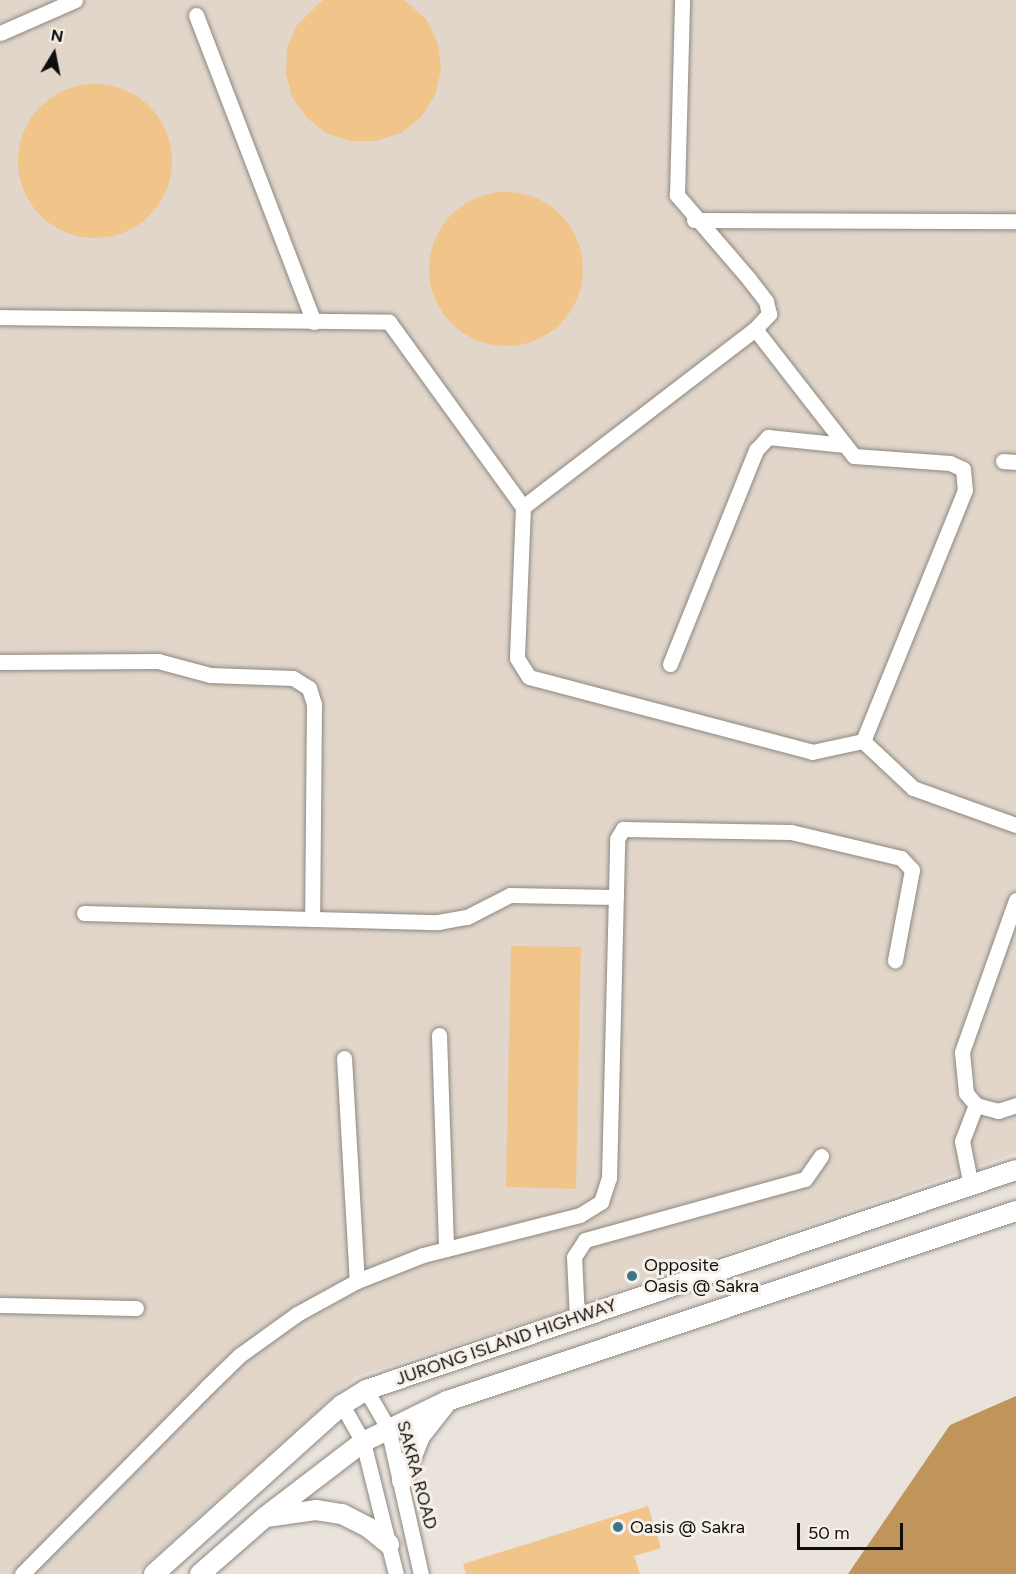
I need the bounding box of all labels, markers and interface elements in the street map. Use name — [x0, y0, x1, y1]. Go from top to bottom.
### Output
north arrow — [24, 24, 84, 84]
text: N — [49, 25, 65, 46]
place label: Opposite Oasis @ Sakra — [644, 1255, 759, 1298]
marker: Opposite Oasis @ Sakra — [625, 1269, 639, 1283]
street label: JURONG ISLAND HIGHWAY — [392, 1294, 620, 1390]
street label: SAKRA ROAD — [392, 1418, 442, 1532]
scale bar — [800, 1511, 906, 1549]
place label: Oasis @ Sakra — [630, 1516, 745, 1538]
marker: Oasis @ Sakra — [611, 1520, 625, 1534]
text: 50 m — [808, 1522, 850, 1544]

